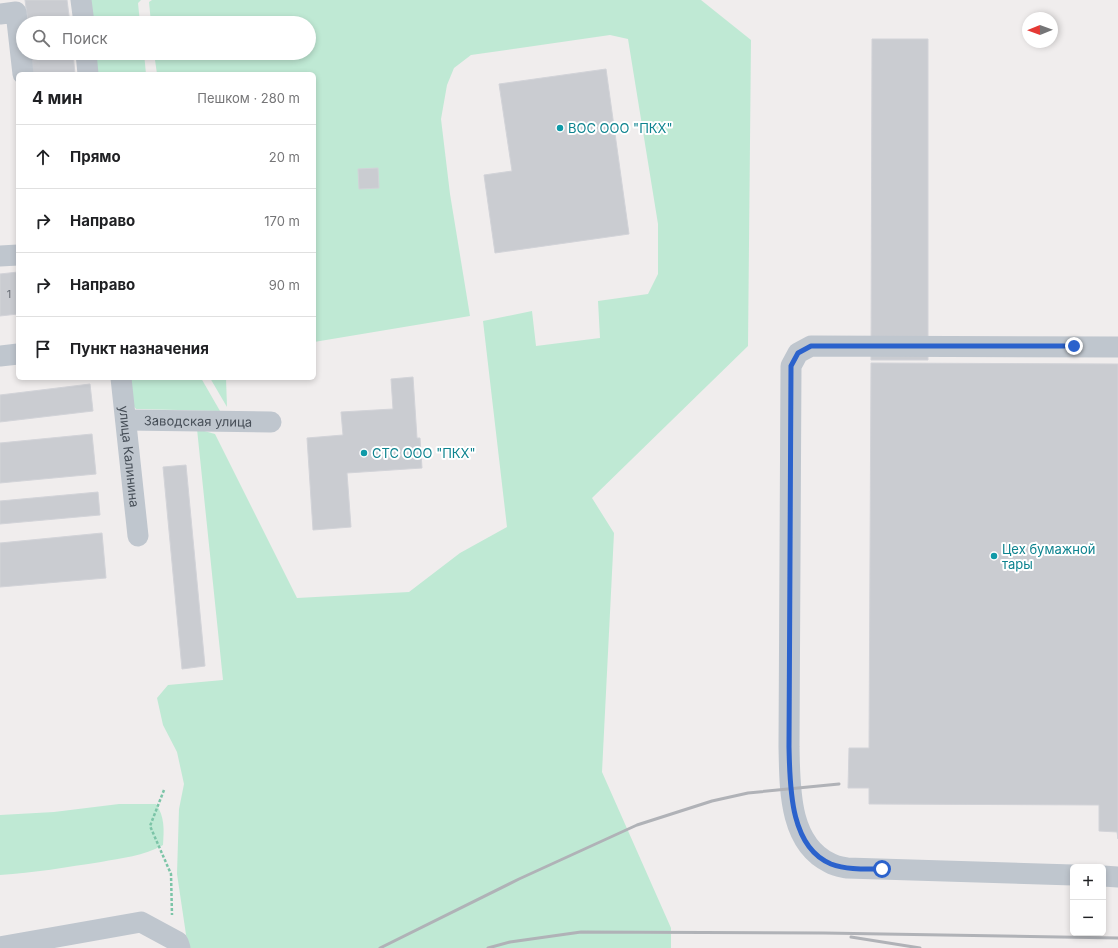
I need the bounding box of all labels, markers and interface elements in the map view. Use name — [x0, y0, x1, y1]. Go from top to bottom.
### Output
north arrow — [1022, 12, 1058, 48]
search box — [16, 16, 316, 60]
icon: search — [30, 27, 52, 49]
text: Поиск — [62, 29, 108, 48]
text: 4 мин — [32, 88, 83, 108]
text: Пешком · 280 m — [197, 90, 300, 106]
place label: ВОС ООО "ПКХ" — [568, 120, 672, 136]
marker: ВОС ООО "ПКХ" — [555, 123, 565, 133]
icon: ahead — [32, 146, 54, 168]
text: Прямо — [70, 147, 121, 166]
text: 20 m — [269, 149, 300, 165]
icon: right — [32, 210, 54, 232]
text: Направо — [70, 211, 135, 230]
text: 170 m — [264, 213, 300, 229]
icon: right — [32, 274, 54, 296]
text: Направо — [70, 275, 135, 294]
text: 90 m — [269, 277, 300, 293]
house number: 1 — [7, 287, 11, 301]
route end — [1065, 337, 1083, 355]
icon: arrive — [32, 338, 54, 360]
text: Пункт назначения — [70, 339, 209, 358]
street label: улица Калинина — [116, 405, 143, 508]
street label: Заводская улица — [144, 412, 252, 430]
place label: СТС ООО "ПКХ" — [372, 445, 476, 461]
marker: СТС ООО "ПКХ" — [359, 448, 369, 458]
place label: Цех бумажной тары — [1002, 541, 1095, 572]
marker: Цех бумажной тары — [989, 551, 999, 561]
route start — [873, 860, 891, 878]
map controls — [1070, 864, 1106, 936]
button: + — [1070, 864, 1106, 900]
button: − — [1070, 900, 1106, 936]

